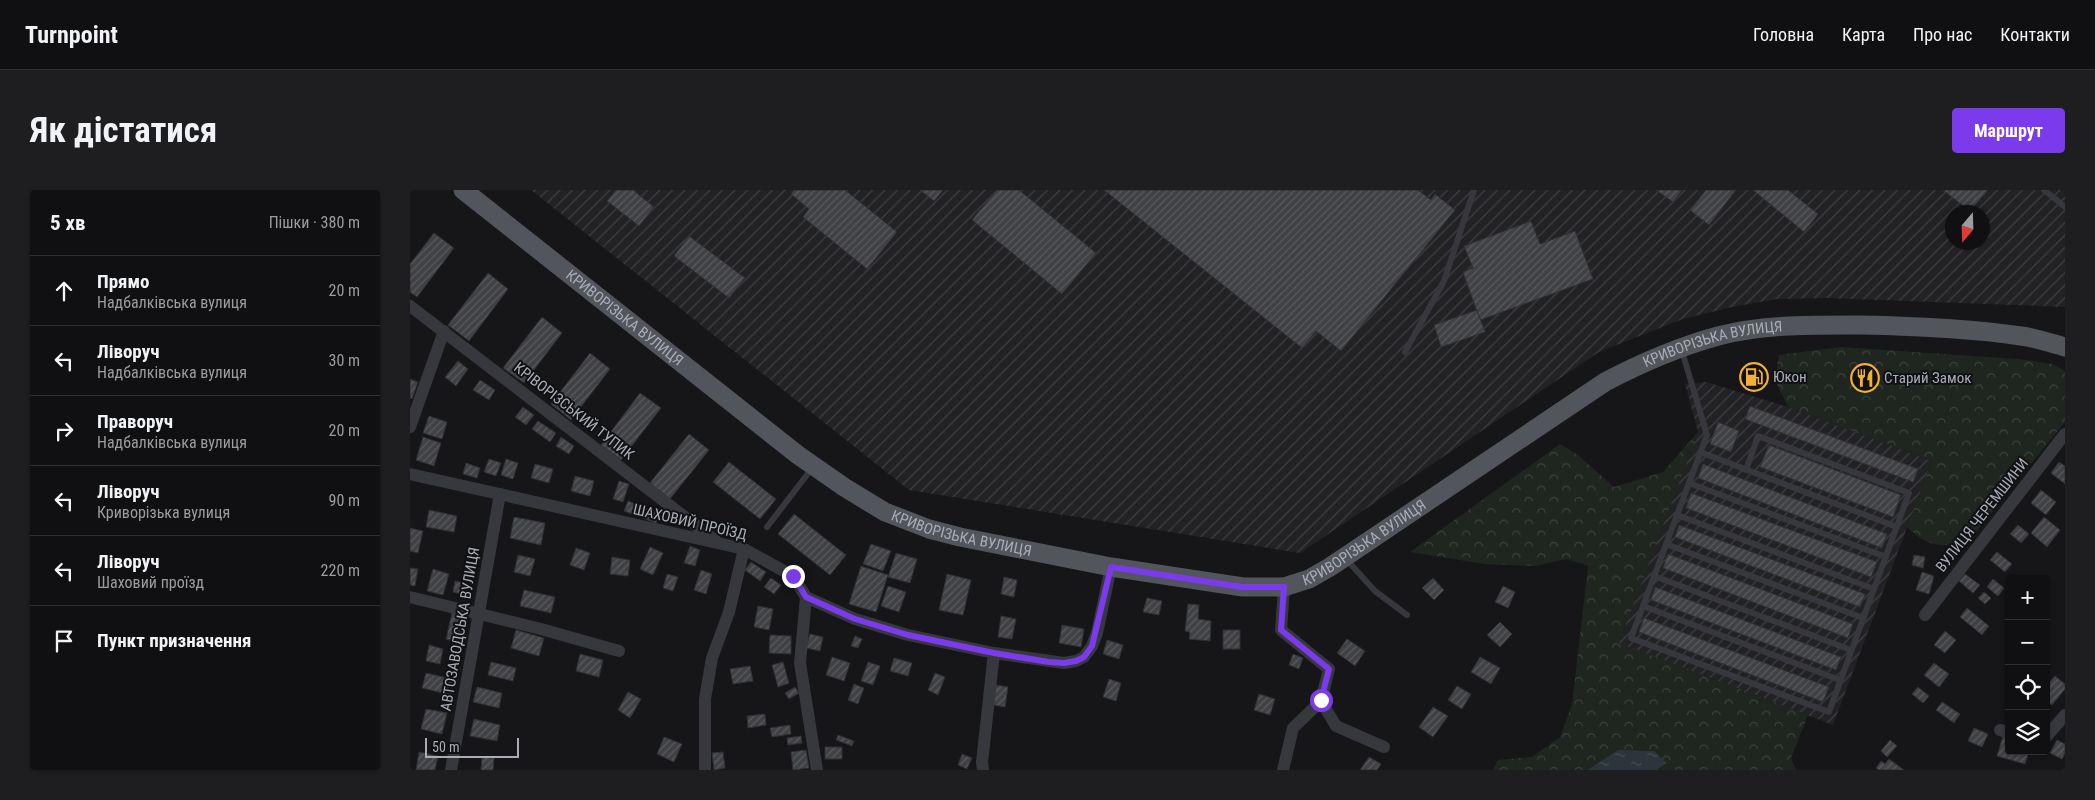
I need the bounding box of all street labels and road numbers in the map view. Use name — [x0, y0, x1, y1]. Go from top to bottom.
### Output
street label: КРИВОРІЗЬКА ВУЛИЦЯ — [562, 266, 687, 370]
street label: КРИВОРІЗЬКА ВУЛИЦЯ — [1640, 317, 1783, 371]
street label: КРІВОРІЗСЬКИЙ ТУПИК — [510, 359, 638, 464]
street label: ВУЛИЦЯ ЧЕРЕМШИНИ — [1932, 454, 2032, 576]
street label: КРИВОРІЗЬКА ВУЛИЦЯ — [1300, 496, 1430, 589]
street label: ШАХОВИЙ ПРОЇЗД — [631, 500, 749, 544]
street label: КРИВОРІЗЬКА ВУЛИЦЯ — [889, 506, 1033, 560]
street label: АВТОЗАВОДСЬКА ВУЛИЦЯ — [437, 546, 483, 712]

